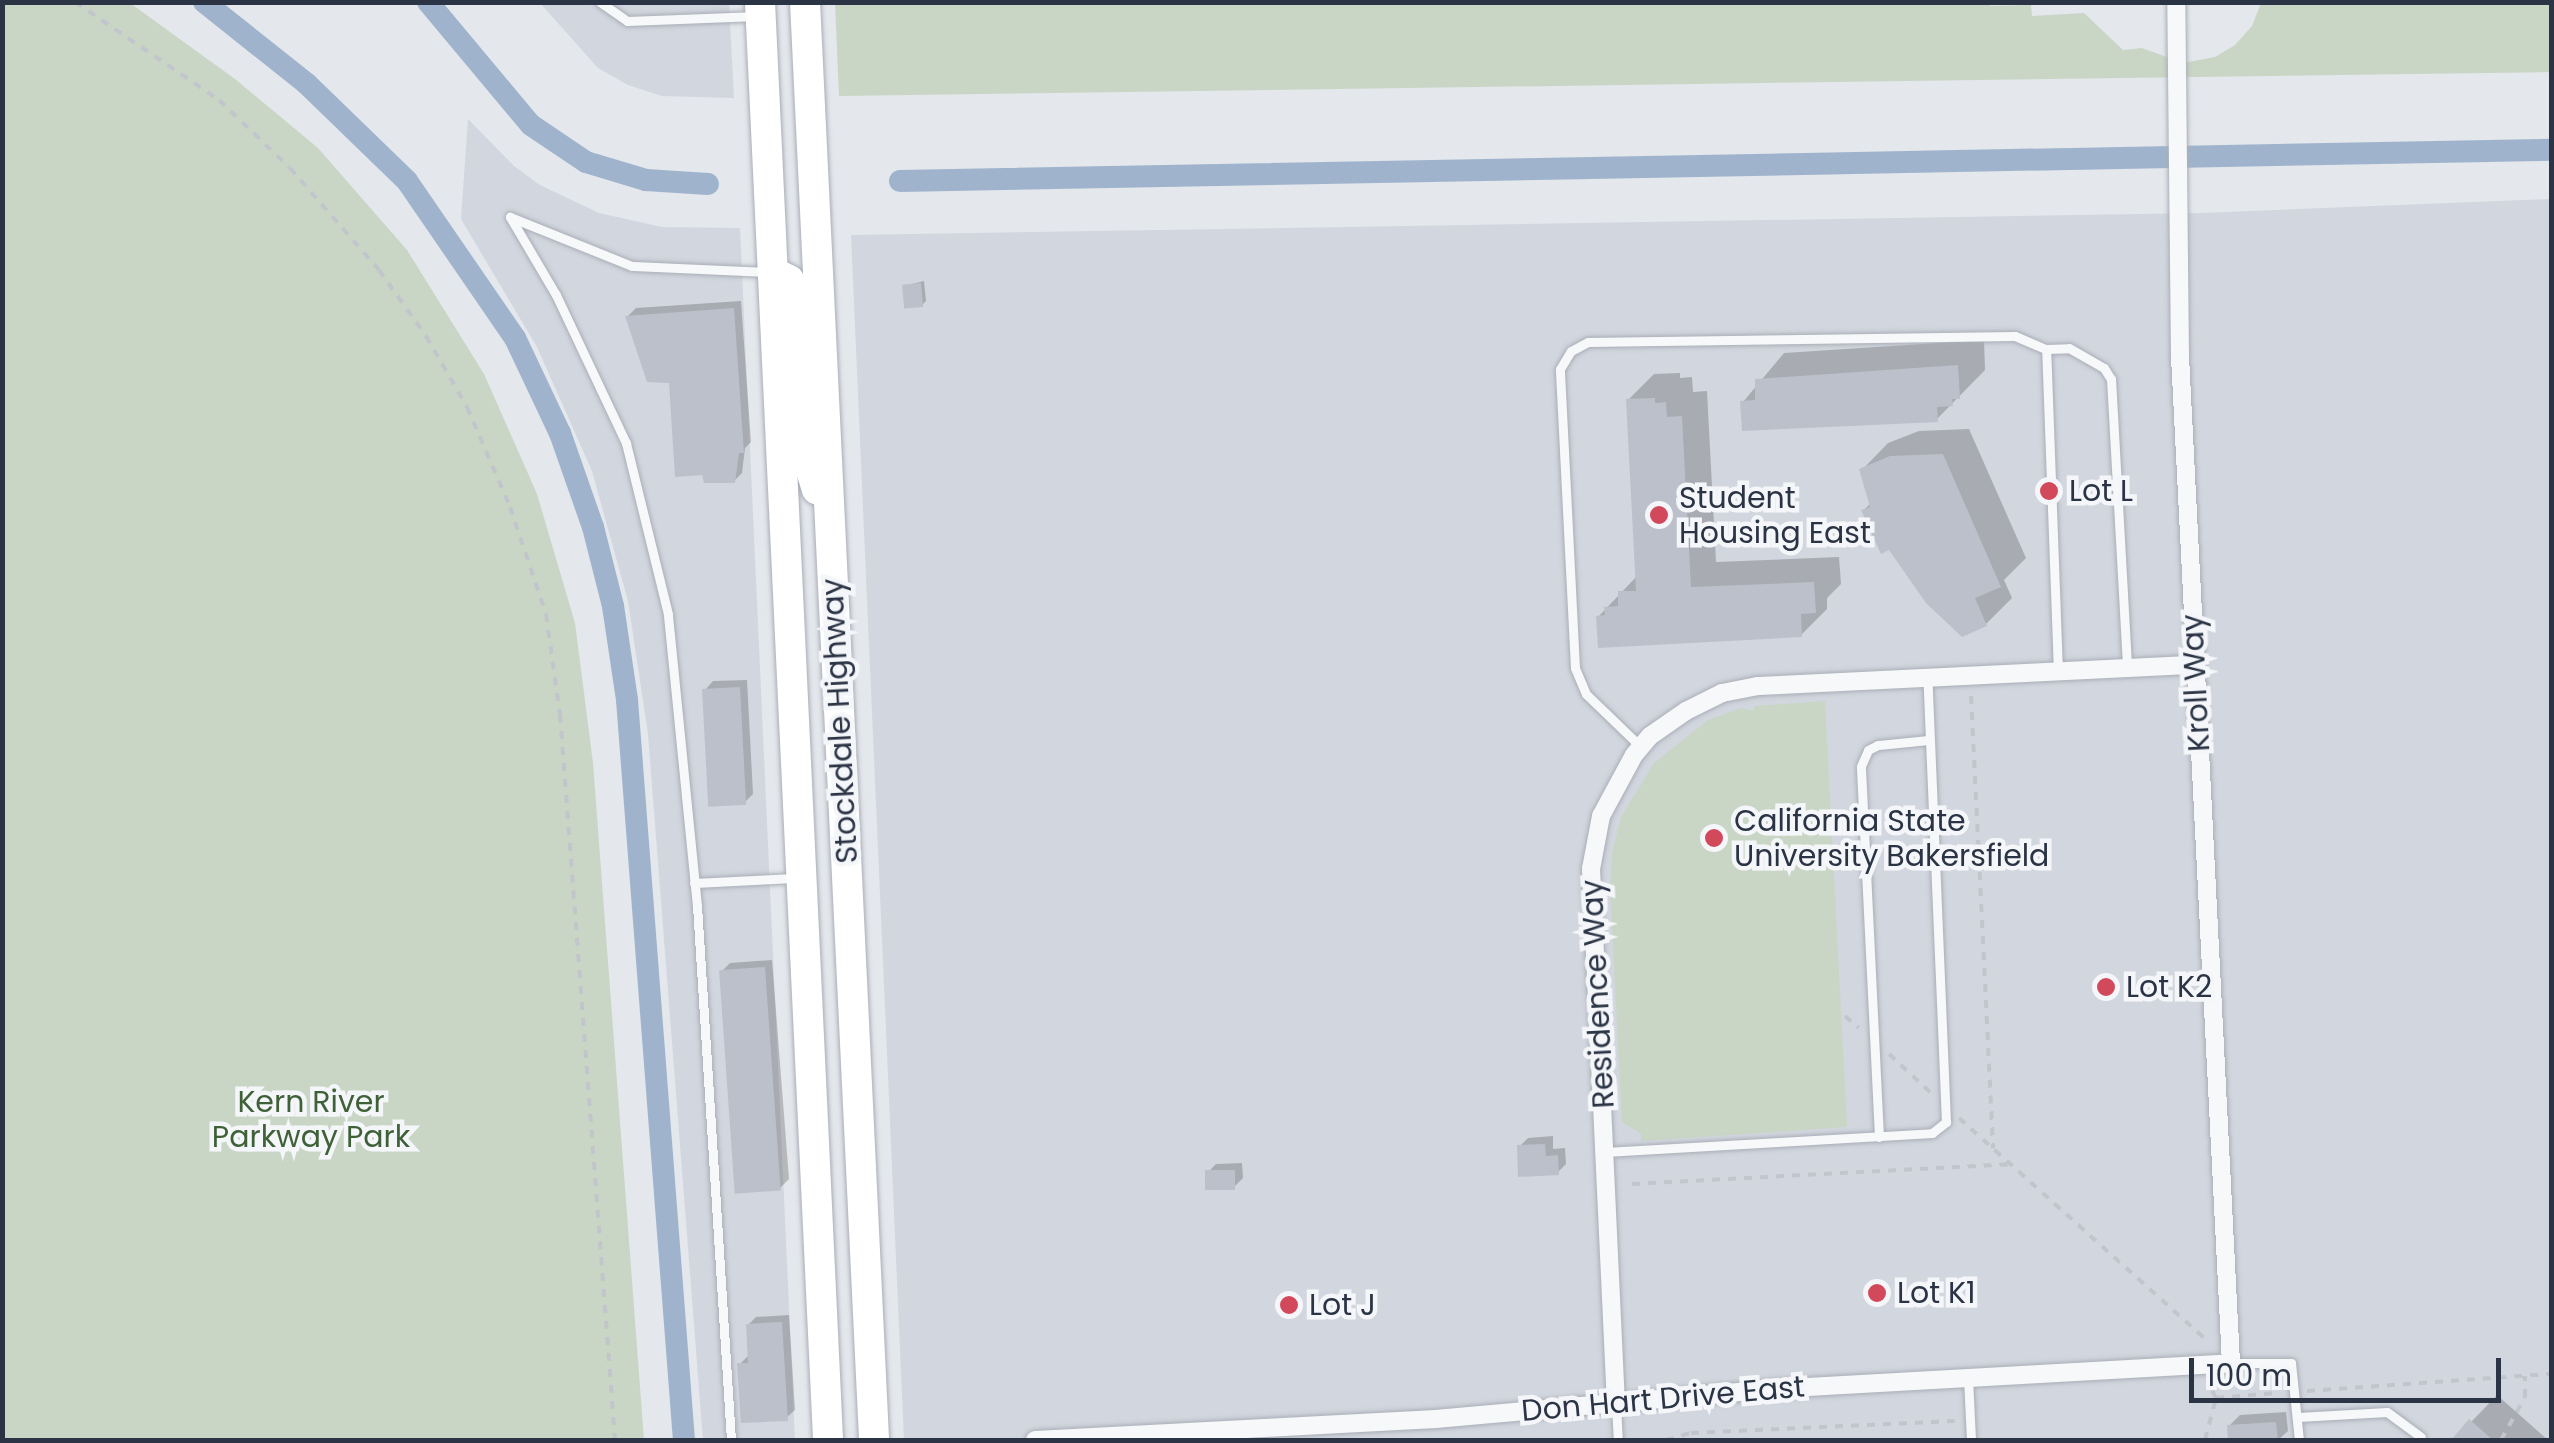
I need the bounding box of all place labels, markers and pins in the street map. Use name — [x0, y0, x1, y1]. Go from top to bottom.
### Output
place label: Lot L — [2069, 473, 2133, 509]
place label: Student Housing East — [1679, 480, 1871, 550]
marker: Lot L — [2038, 480, 2060, 502]
marker: Student Housing East — [1648, 504, 1670, 526]
place label: California State University Bakersfield — [1734, 803, 2049, 874]
marker: California State University Bakersfield — [1703, 827, 1725, 849]
place label: Lot K2 — [2126, 969, 2212, 1005]
marker: Lot K2 — [2095, 976, 2117, 998]
place label: Lot K1 — [1897, 1275, 1976, 1311]
marker: Lot K1 — [1866, 1282, 1888, 1304]
place label: Lot J — [1309, 1287, 1376, 1323]
marker: Lot J — [1278, 1294, 1300, 1316]

